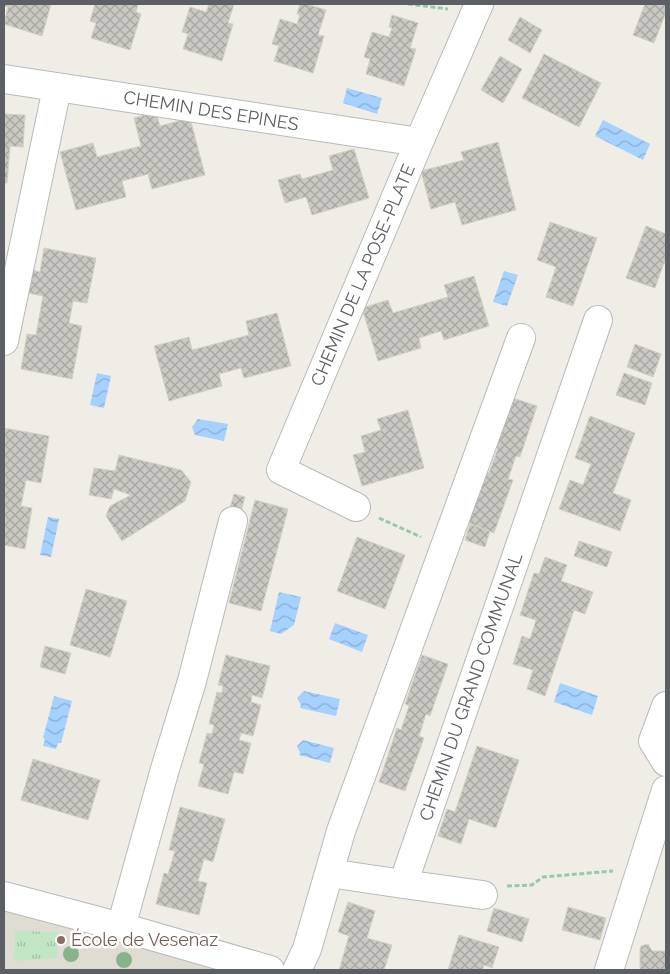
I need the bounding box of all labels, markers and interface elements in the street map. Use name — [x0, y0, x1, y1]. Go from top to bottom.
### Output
street label: CHEMIN DES EPINES — [122, 86, 300, 135]
street label: CHEMIN DE LA POSE-PLATE — [306, 161, 419, 389]
street label: CHEMIN DU GRAND COMMUNAL — [415, 550, 527, 824]
place label: École de Vesenaz — [71, 928, 218, 950]
marker: École de Vesenaz — [55, 934, 67, 946]

